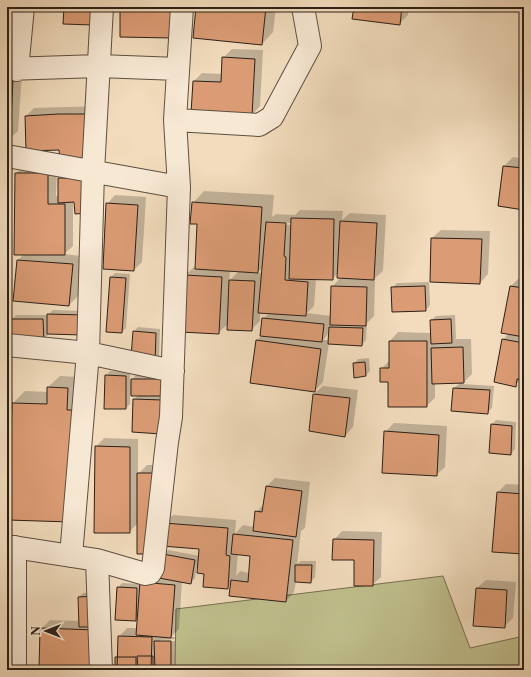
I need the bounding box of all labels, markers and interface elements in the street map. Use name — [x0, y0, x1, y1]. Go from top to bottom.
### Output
north arrow — [26, 611, 66, 651]
text: N — [29, 626, 43, 636]

